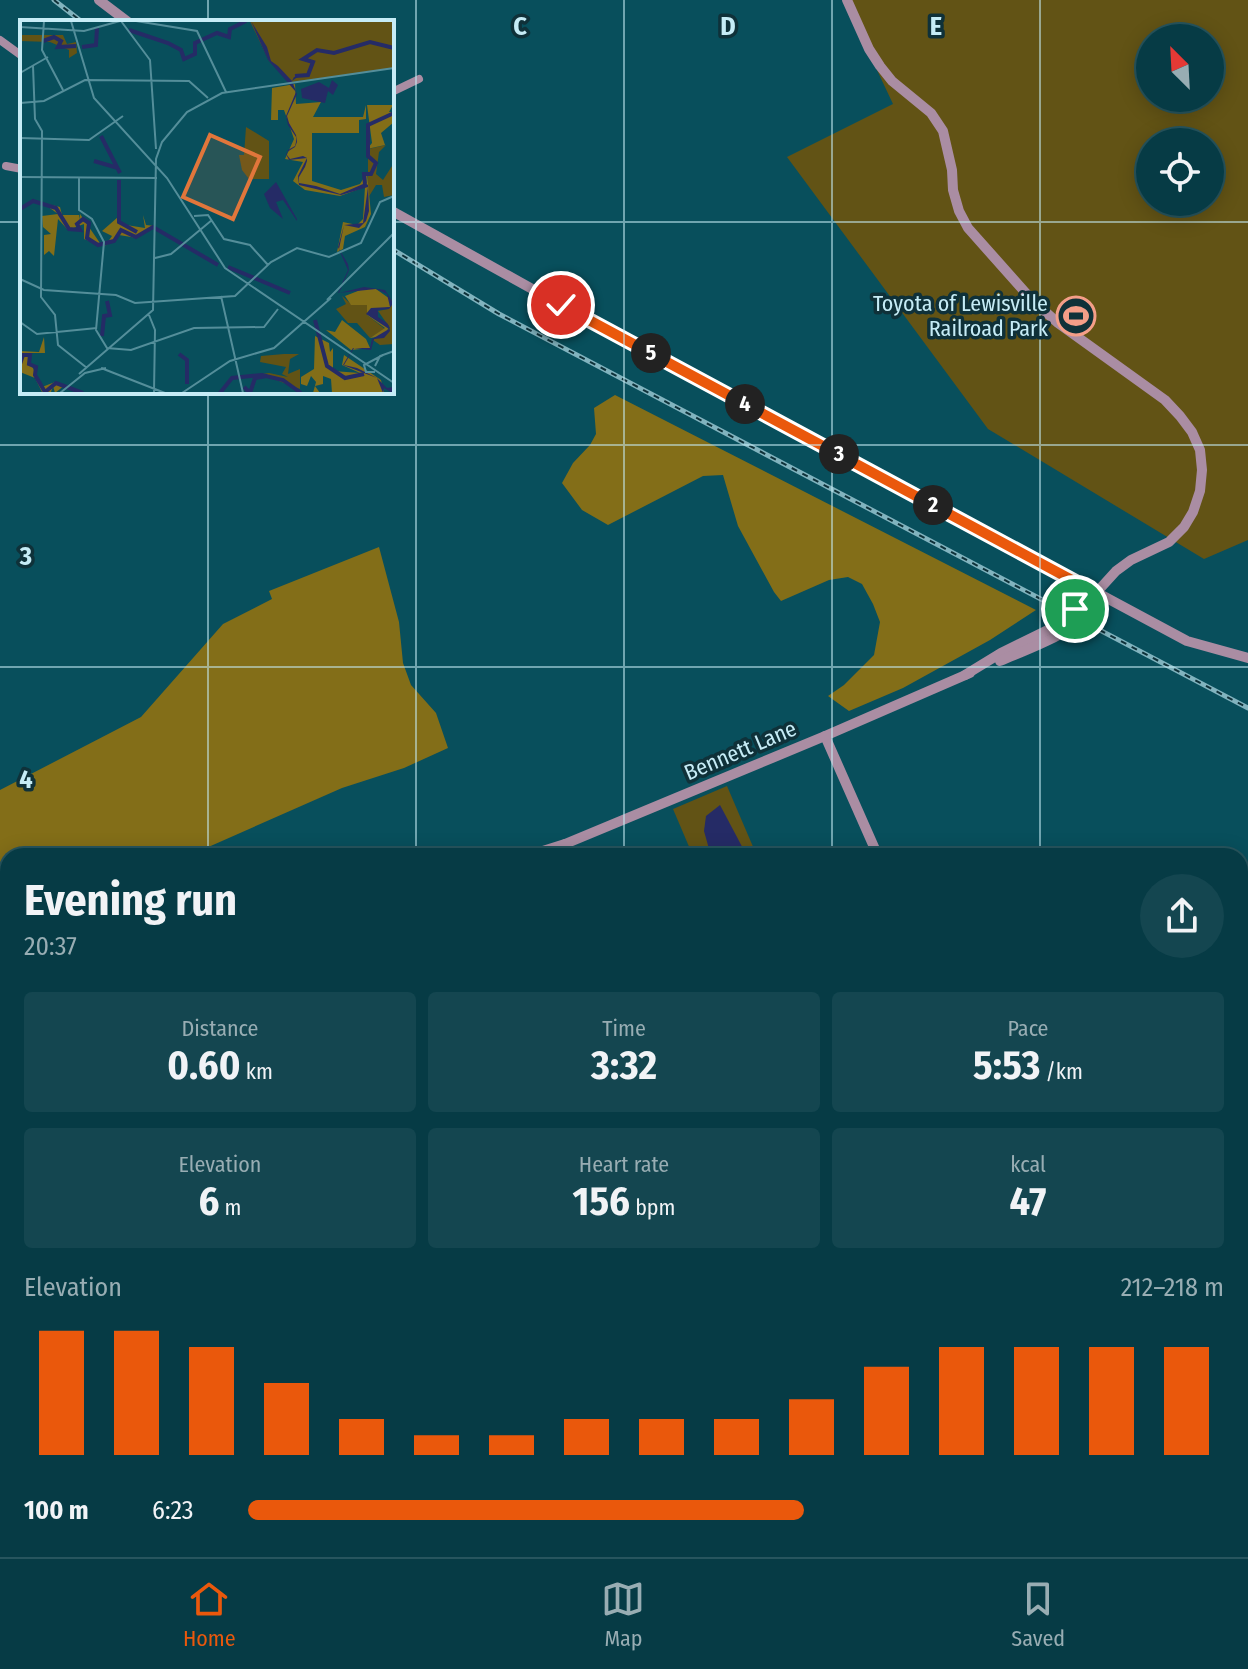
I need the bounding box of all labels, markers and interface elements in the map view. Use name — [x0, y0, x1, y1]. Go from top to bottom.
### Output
text: C — [513, 11, 527, 42]
text: D — [720, 11, 736, 42]
text: E — [930, 11, 942, 42]
inset map — [20, 20, 394, 394]
north arrow — [1136, 24, 1224, 112]
map controls — [1136, 24, 1224, 216]
button: locate — [1136, 128, 1224, 216]
pin — [527, 271, 595, 339]
icon: check — [539, 283, 583, 327]
place label: Toyota of Lewisville Railroad Park — [873, 290, 1049, 342]
sports icon: Toyota of Lewisville Railroad Park — [1055, 295, 1097, 337]
pin: 5 — [631, 333, 671, 373]
text: 5 — [646, 339, 656, 366]
pin: 4 — [725, 384, 765, 424]
text: 4 — [739, 390, 751, 417]
pin: 3 — [819, 434, 859, 474]
text: 3 — [834, 440, 844, 467]
pin: 2 — [913, 485, 953, 525]
text: 2 — [928, 491, 938, 518]
text: 3 — [19, 541, 32, 572]
pin — [1041, 575, 1109, 643]
icon: arrive — [1053, 587, 1097, 631]
street label: Bennett Lane — [680, 715, 800, 786]
text: 4 — [19, 764, 33, 795]
text: Evening run — [24, 874, 237, 927]
button: share — [1140, 874, 1224, 958]
text: 20:37 — [24, 931, 77, 962]
text: Distance — [181, 1015, 259, 1042]
text: Time — [602, 1015, 646, 1042]
text: Pace — [1007, 1015, 1049, 1042]
text: 0.60 — [167, 1042, 241, 1090]
text: 3:32 — [591, 1042, 657, 1090]
text: 5:53 — [973, 1042, 1040, 1090]
text: km — [241, 1058, 273, 1085]
text: /km — [1040, 1058, 1083, 1085]
text: Elevation — [179, 1151, 261, 1178]
text: Heart rate — [579, 1151, 669, 1178]
text: kcal — [1010, 1151, 1046, 1178]
text: 6 — [198, 1178, 219, 1226]
text: 156 — [573, 1178, 630, 1226]
text: 47 — [1010, 1178, 1046, 1226]
text: m — [219, 1194, 242, 1221]
text: bpm — [630, 1194, 675, 1221]
text: Elevation — [24, 1272, 122, 1303]
text: 212–218 m — [1121, 1272, 1224, 1303]
text: 100 m — [24, 1495, 89, 1526]
text: 6:23 — [152, 1495, 194, 1526]
tab: Home — [183, 1577, 236, 1652]
tab: Map — [601, 1577, 645, 1652]
tab: Saved — [1011, 1577, 1065, 1652]

